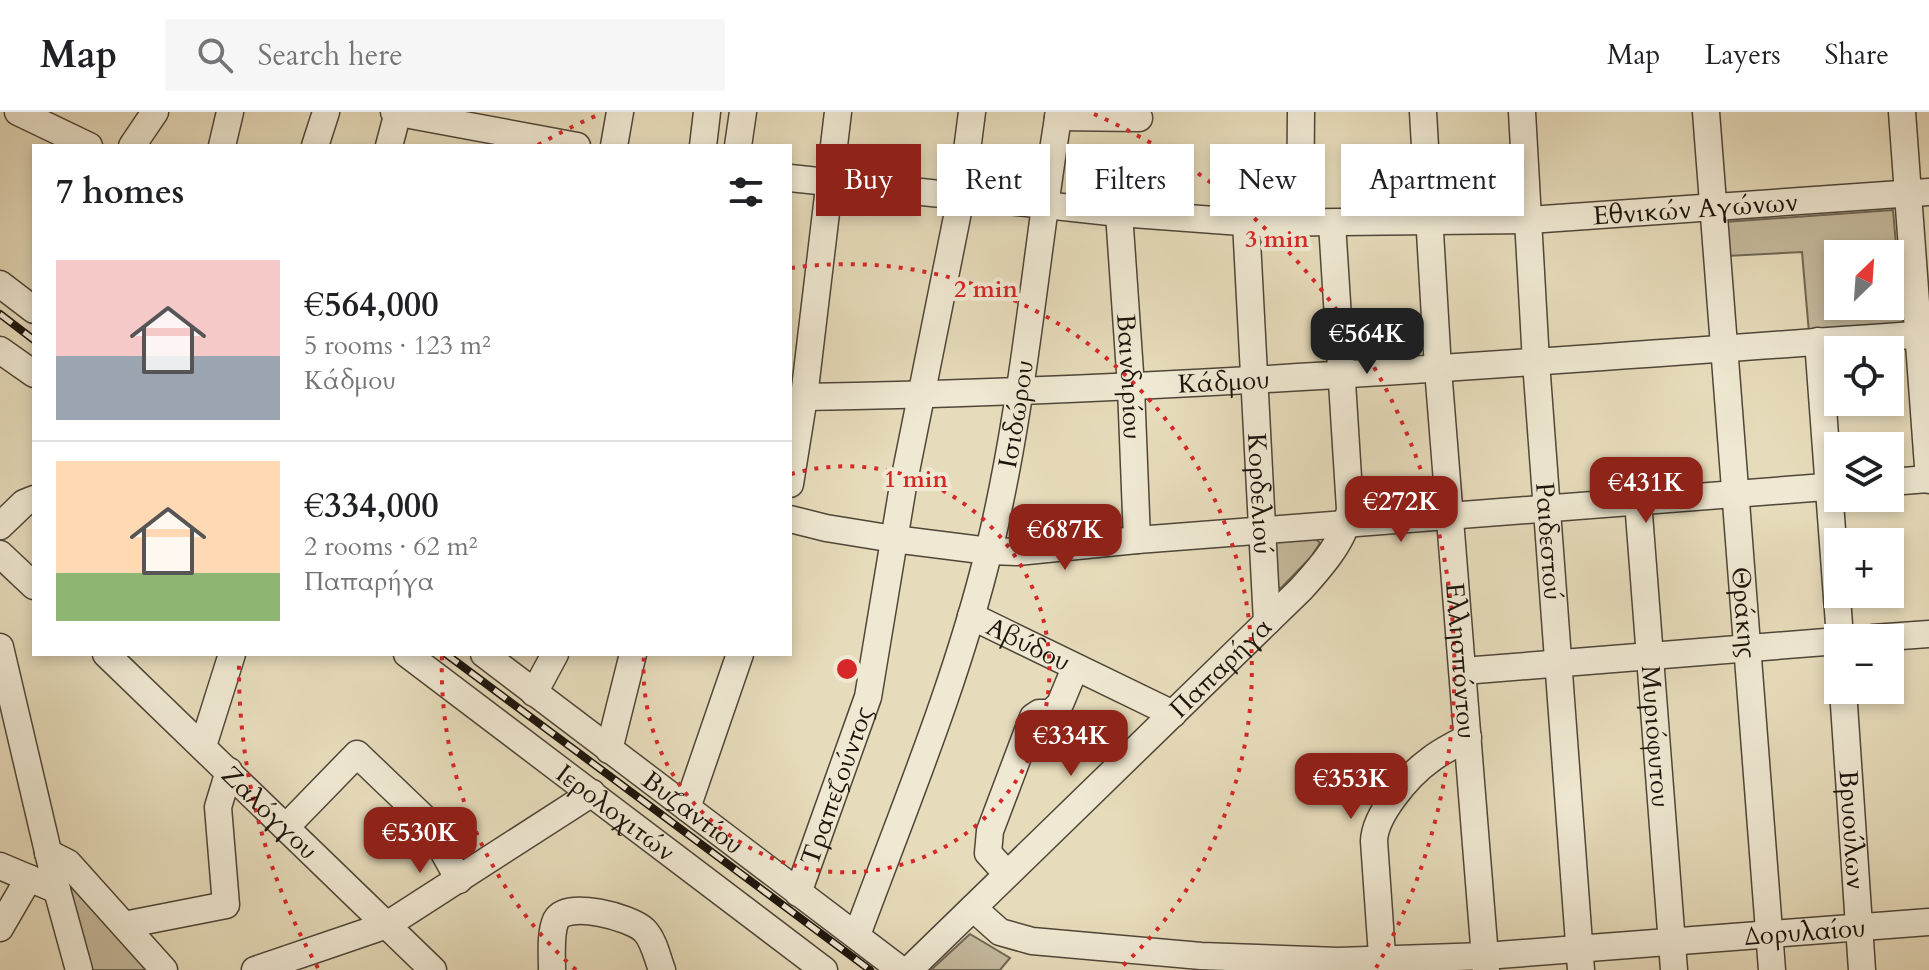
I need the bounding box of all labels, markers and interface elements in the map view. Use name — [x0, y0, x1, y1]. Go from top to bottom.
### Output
search box — [165, 19, 725, 91]
text: Map — [40, 29, 117, 81]
icon: search — [193, 33, 237, 77]
text: Search here — [257, 35, 403, 76]
text: Map — [1607, 36, 1660, 74]
text: Layers — [1704, 36, 1781, 74]
text: Share — [1825, 36, 1889, 74]
chip: Buy — [816, 144, 921, 216]
chip: Rent — [937, 144, 1050, 216]
chip: Filters — [1066, 144, 1194, 216]
chip: New — [1210, 144, 1325, 216]
chip: Apartment — [1341, 144, 1524, 216]
text: 7 homes — [56, 169, 184, 215]
icon: filters — [724, 170, 768, 214]
street label: Εθνικών Αγώνων — [1592, 184, 1799, 233]
text: 3 min — [1245, 223, 1310, 256]
north arrow — [1824, 240, 1904, 320]
map controls — [1824, 240, 1904, 704]
text: 2 min — [954, 273, 1019, 306]
text: €564,000 — [304, 282, 439, 328]
icon: home — [120, 292, 216, 388]
pin: €564K — [1311, 308, 1423, 376]
street label: Βαινδιρίου — [1109, 313, 1151, 440]
text: €564K — [1329, 316, 1405, 351]
text: 5 rooms · 123 m² — [304, 328, 491, 363]
button: locate — [1824, 336, 1904, 416]
street label: Ισιδώρου — [989, 358, 1041, 471]
street label: Κάδμου — [1177, 361, 1271, 401]
text: Κάδμου — [304, 363, 396, 398]
street label: Κορδελιού — [1240, 432, 1281, 555]
button: layers — [1824, 432, 1904, 512]
pin: €431K — [1590, 457, 1702, 525]
text: 1 min — [884, 463, 949, 496]
text: €431K — [1608, 465, 1684, 500]
pin: €272K — [1345, 476, 1457, 544]
street label: Ραιδεστού — [1527, 481, 1571, 601]
text: €334,000 — [304, 483, 439, 529]
text: €272K — [1363, 484, 1439, 519]
icon: home — [120, 493, 216, 589]
pin: €687K — [1009, 504, 1121, 572]
text: €687K — [1027, 512, 1103, 547]
button: + — [1824, 528, 1904, 608]
text: 2 rooms · 62 m² — [304, 529, 477, 564]
text: Παπαρήγα — [304, 564, 434, 599]
street label: Θράκης — [1724, 565, 1765, 660]
street label: Ελλησπόντου — [1438, 581, 1485, 740]
street label: Αβύδου — [981, 609, 1076, 679]
street label: Παπαρήγα — [1161, 610, 1279, 725]
button: − — [1824, 624, 1904, 704]
centre of rings — [833, 655, 861, 683]
street label: Μυριόφυτου — [1633, 664, 1679, 809]
street label: Τραπεζούντος — [792, 701, 881, 870]
pin: €334K — [1015, 710, 1127, 778]
text: €334K — [1033, 718, 1109, 753]
pin: €353K — [1295, 753, 1407, 821]
street label: Ιερολοχιτών — [549, 756, 682, 869]
street label: Ζαλόγγου — [214, 758, 326, 867]
text: €353K — [1313, 761, 1389, 796]
street label: Βυζαντίου — [635, 762, 751, 862]
street label: Βρυούλων — [1831, 769, 1874, 890]
pin: €530K — [364, 807, 476, 875]
text: €530K — [382, 815, 458, 850]
street label: Δορυλαίου — [1743, 909, 1867, 954]

